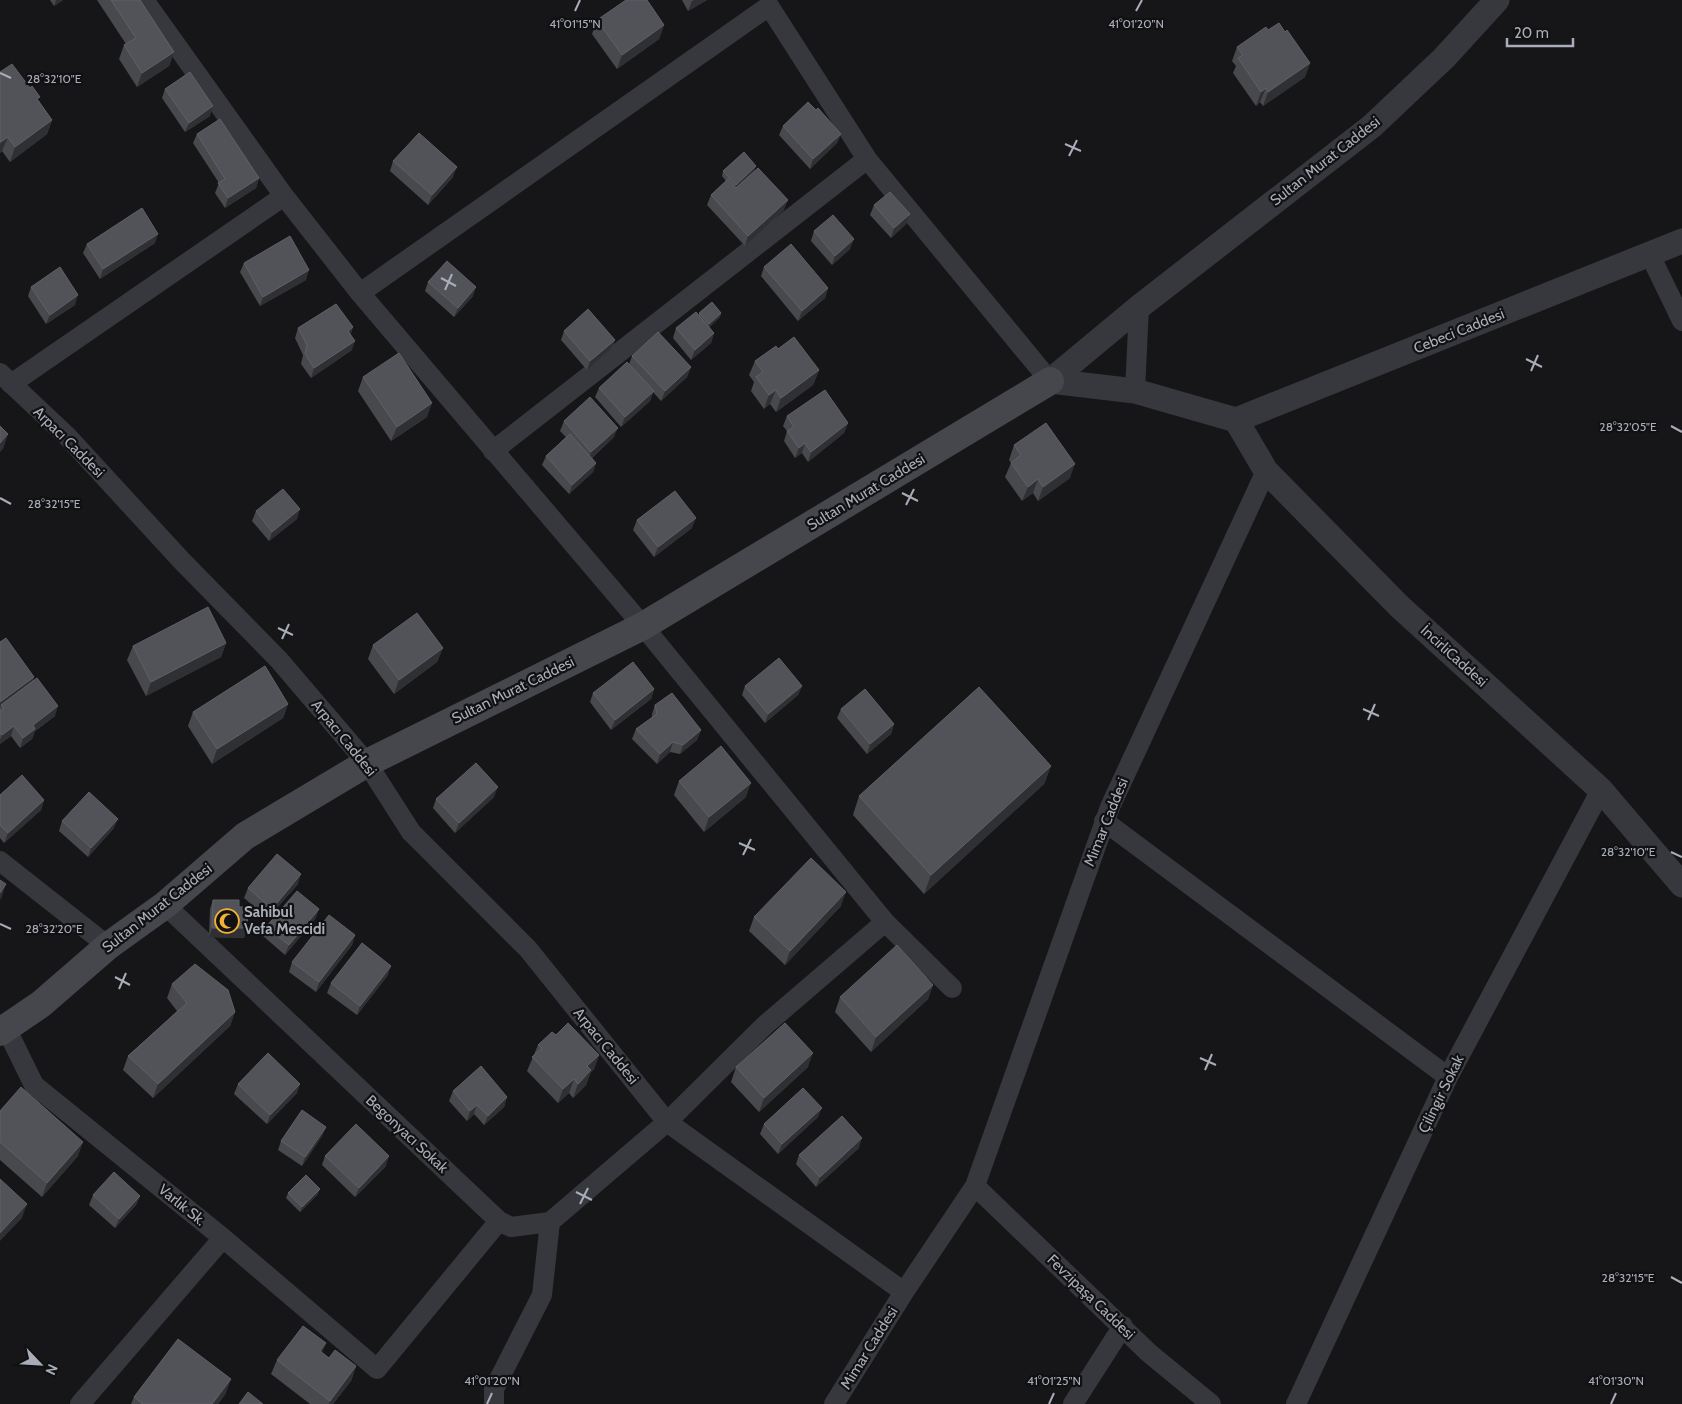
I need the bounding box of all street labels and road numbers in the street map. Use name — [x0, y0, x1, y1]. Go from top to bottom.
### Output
street label: Sultan Murat Caddesi — [1267, 113, 1383, 209]
street label: Cebeci Caddesi — [1411, 305, 1507, 357]
street label: Arpacı Caddesi — [30, 403, 108, 481]
street label: Sultan Murat Caddesi — [804, 450, 928, 534]
street label: İncirliCaddesi — [1417, 621, 1492, 691]
street label: Sultan Murat Caddesi — [449, 653, 577, 727]
street label: Arpacı Caddesi — [308, 696, 380, 780]
street label: Mimar Caddesi — [1080, 775, 1132, 869]
street label: Sultan Murat Caddesi — [99, 860, 215, 956]
street label: Arpacı Caddesi — [570, 1004, 642, 1088]
street label: Çilingir Sokak — [1414, 1052, 1468, 1136]
street label: Begonyacı Sokak — [362, 1091, 452, 1177]
street label: Varlık Sk. — [155, 1180, 209, 1230]
street label: Fevzipaşa Caddesi — [1043, 1251, 1139, 1343]
street label: Mimar Caddesi — [837, 1303, 901, 1393]

